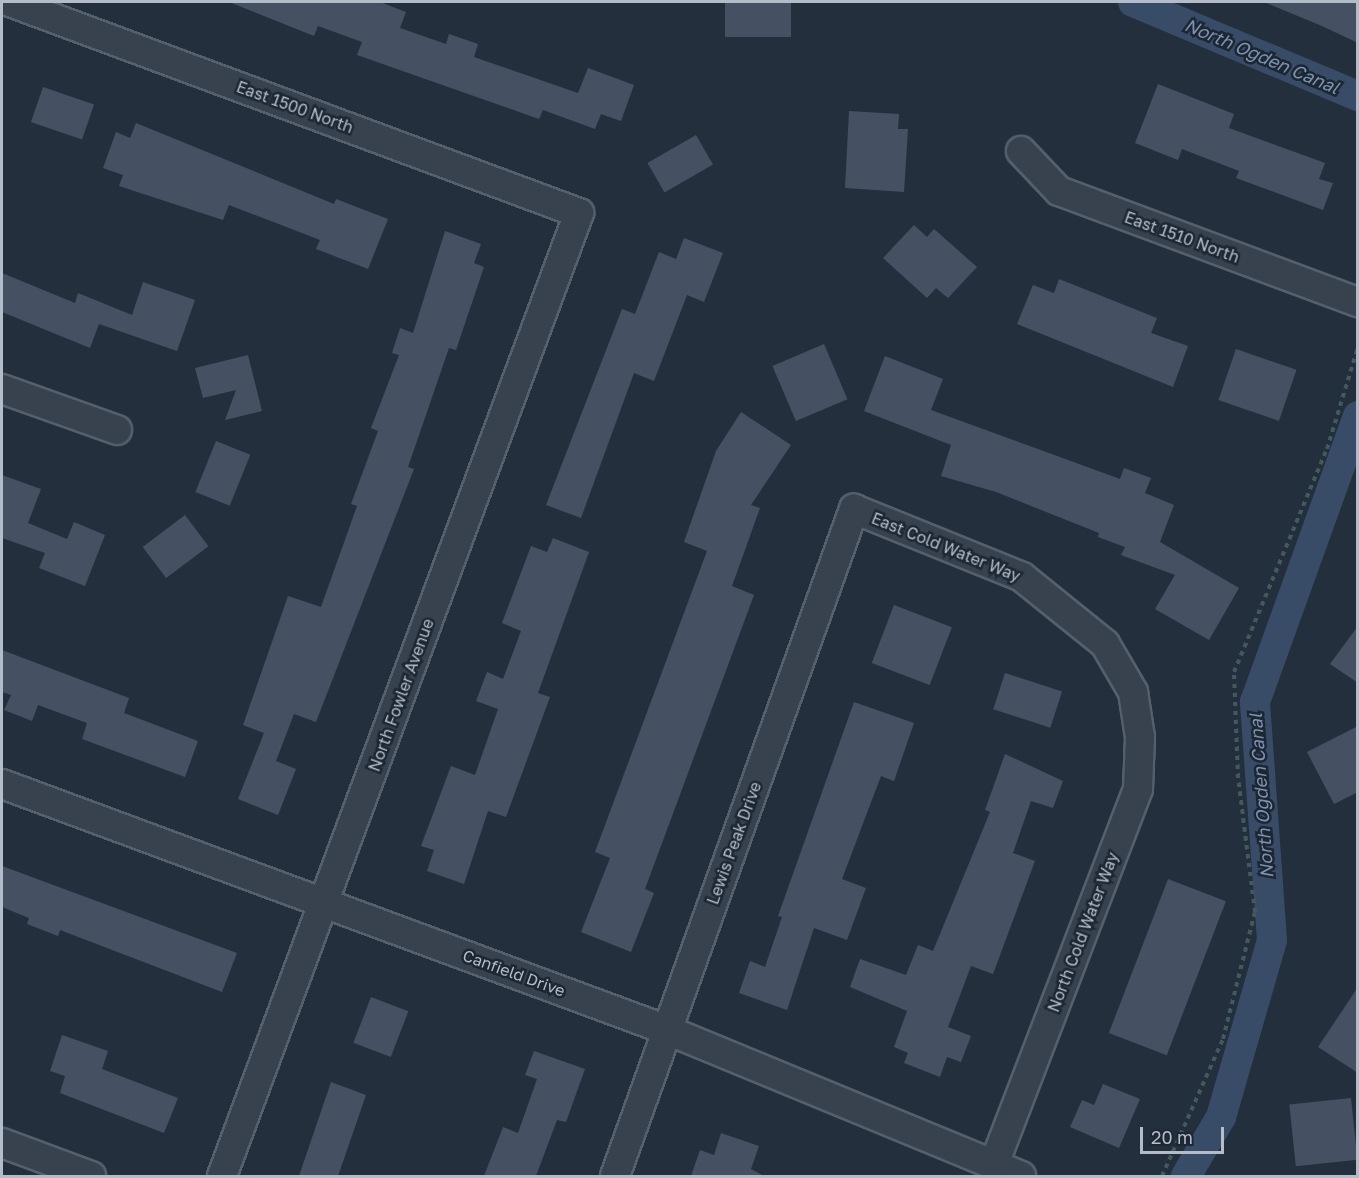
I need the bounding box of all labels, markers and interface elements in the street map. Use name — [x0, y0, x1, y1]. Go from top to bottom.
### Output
water label: North Ogden Canal — [1182, 14, 1342, 98]
street label: East 1500 North — [234, 77, 356, 137]
street label: East 1510 North — [1122, 207, 1242, 267]
street label: East Cold Water Way — [869, 508, 1023, 586]
street label: North Fowler Avenue — [364, 616, 438, 774]
water label: North Ogden Canal — [1244, 713, 1278, 879]
street label: Lewis Peak Drive — [703, 779, 765, 907]
street label: North Cold Water Way — [1044, 849, 1122, 1015]
street label: Canfield Drive — [460, 946, 568, 1000]
scale bar — [1143, 1115, 1227, 1153]
text: 20 m — [1151, 1126, 1193, 1148]

